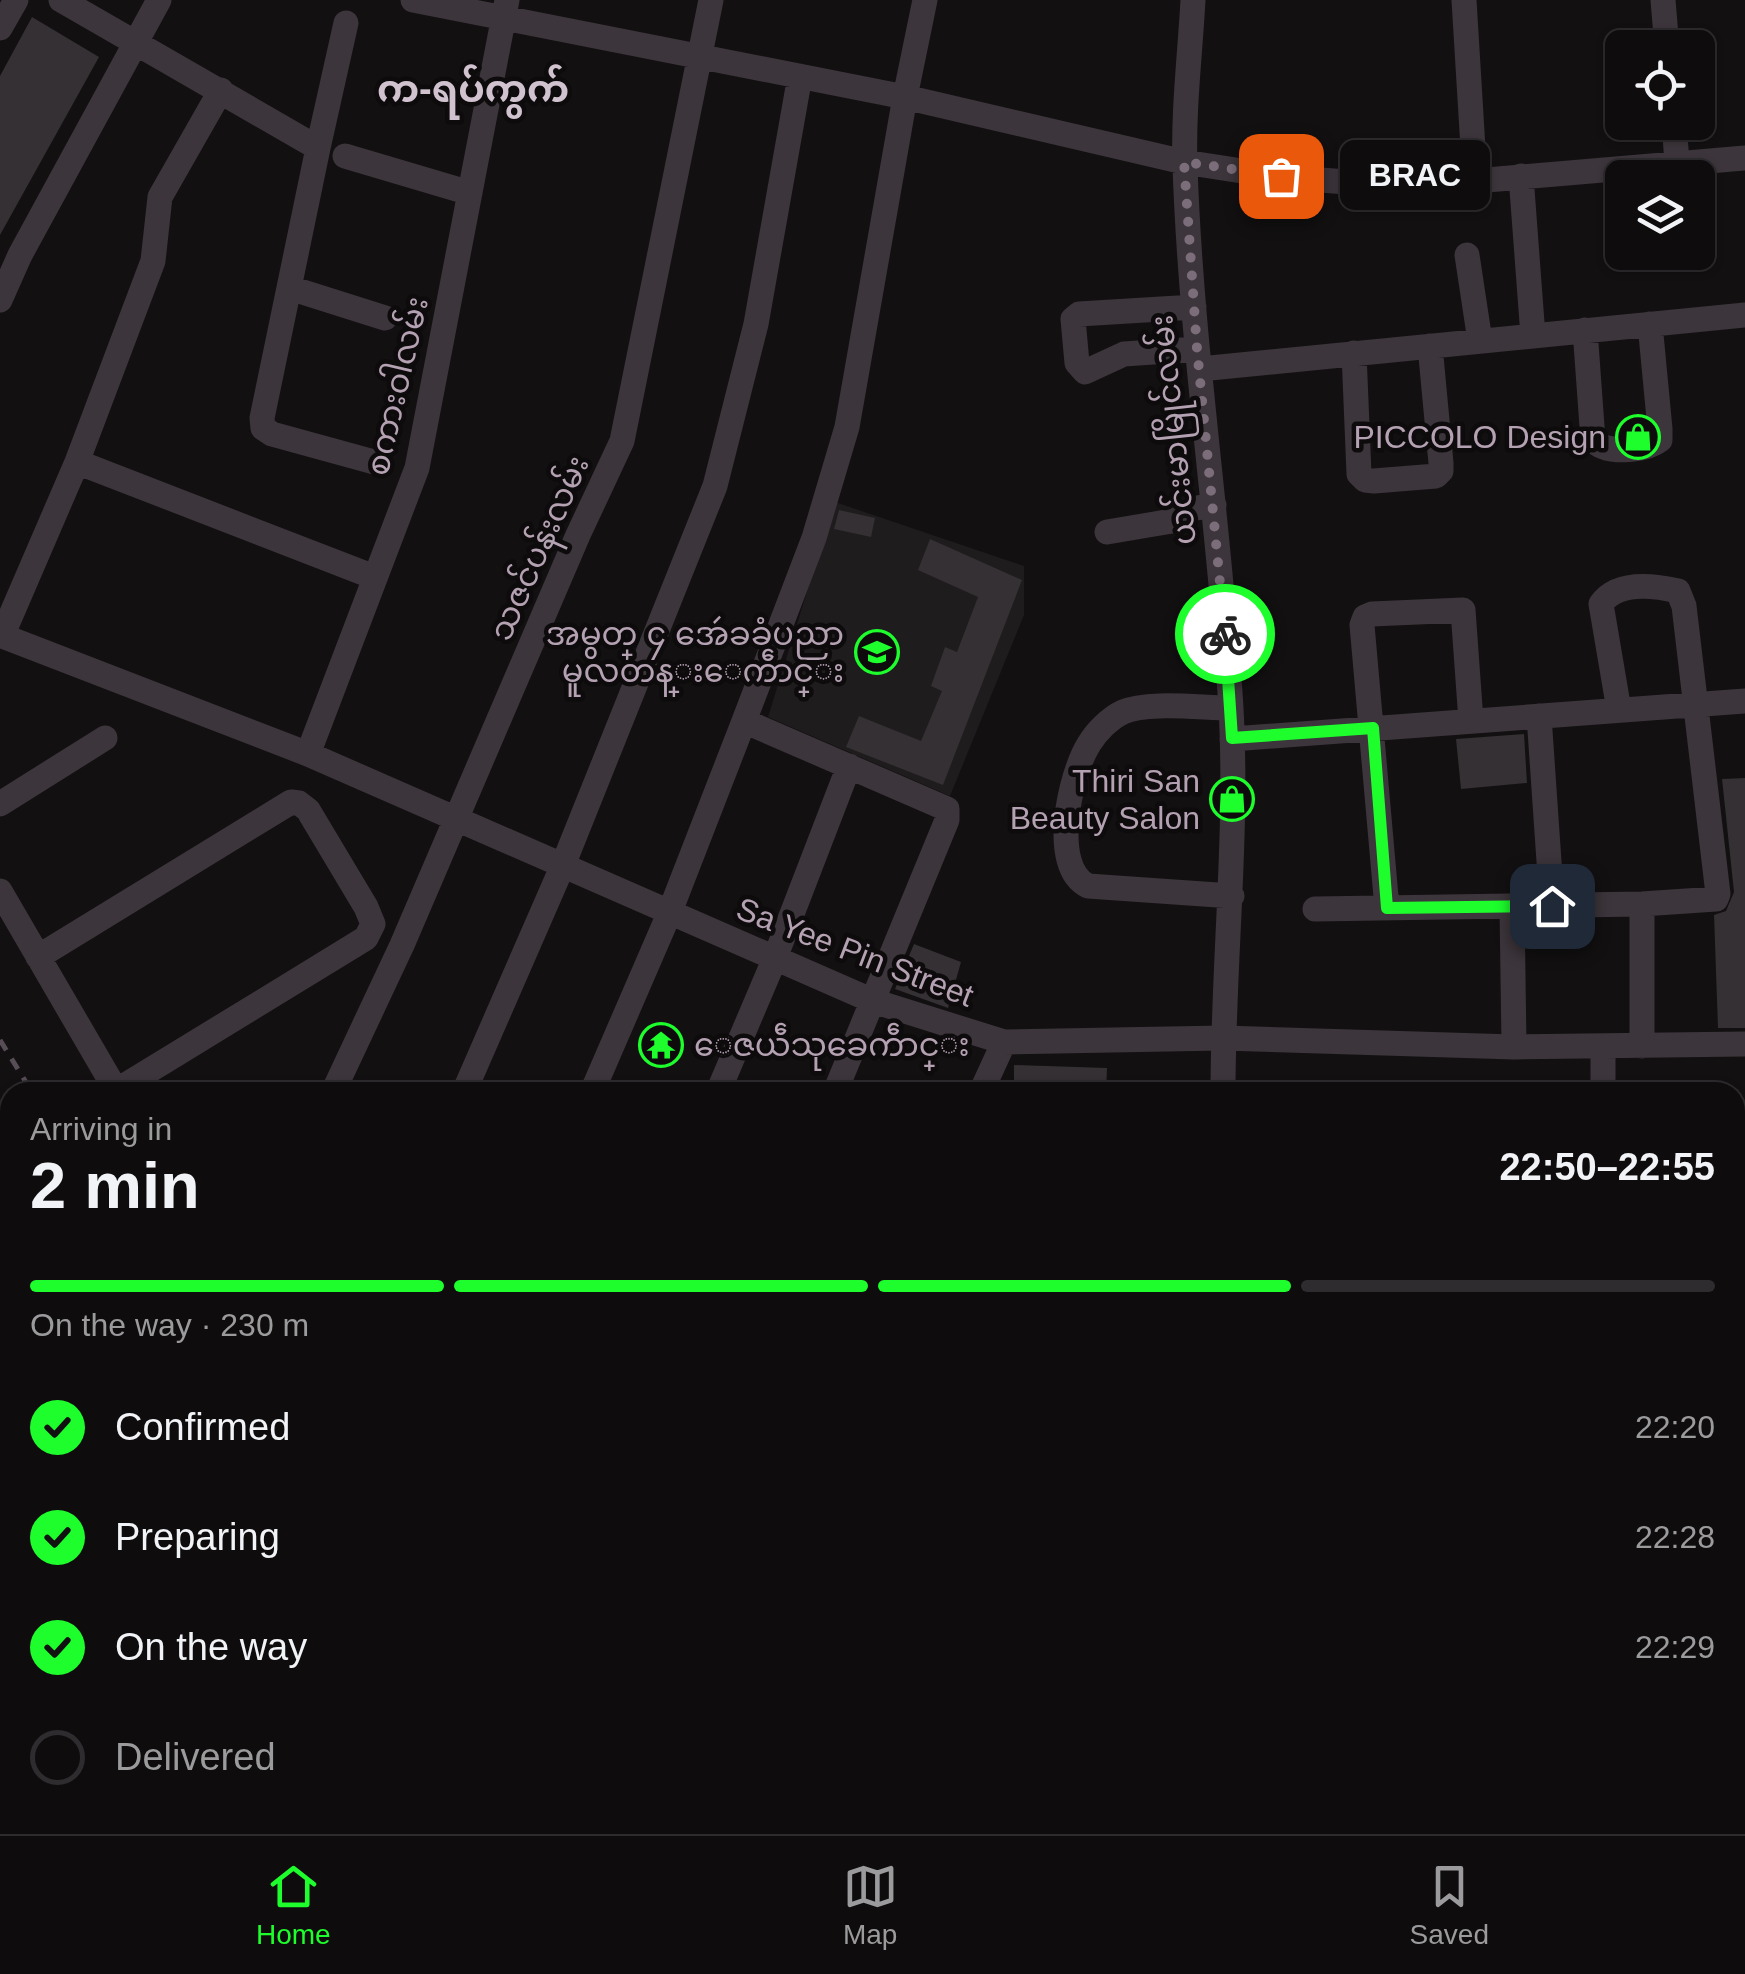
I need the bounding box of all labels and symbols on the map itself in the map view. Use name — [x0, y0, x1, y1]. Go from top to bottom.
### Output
district label: က-ရပ်ကွက် — [377, 64, 569, 120]
pin — [1239, 134, 1324, 219]
callout: BRAC — [1341, 141, 1491, 211]
street label: စကားဝါလမ်း — [354, 292, 435, 479]
street label: ယင်းမာမြိုင်လမ်း — [1138, 312, 1211, 547]
shop icon: PICCOLO Design — [1615, 414, 1661, 460]
place label: PICCOLO Design — [1353, 419, 1606, 455]
street label: သဇင်ပန်းလမ်း — [478, 448, 603, 649]
courier — [1175, 584, 1275, 684]
place label: အမွတ္ ၄ အေဴခခံပညာ မူလတန္းေကဵာင္း — [546, 615, 844, 697]
school or university icon: အမွတ္ ၄ အေဴခခံပညာ မူလတန္းေကဵာင္း — [854, 629, 900, 675]
place label: Thiri San Beauty Salon — [1010, 763, 1200, 836]
shop icon: Thiri San Beauty Salon — [1209, 776, 1255, 822]
pin — [1510, 864, 1595, 949]
street label: Sa Yee Pin Street — [731, 890, 979, 1014]
temple icon: ေဇယဵသုခေကဵာင္း — [638, 1022, 684, 1068]
place label: ေဇယဵသုခေကဵာင္း — [694, 1022, 970, 1071]

